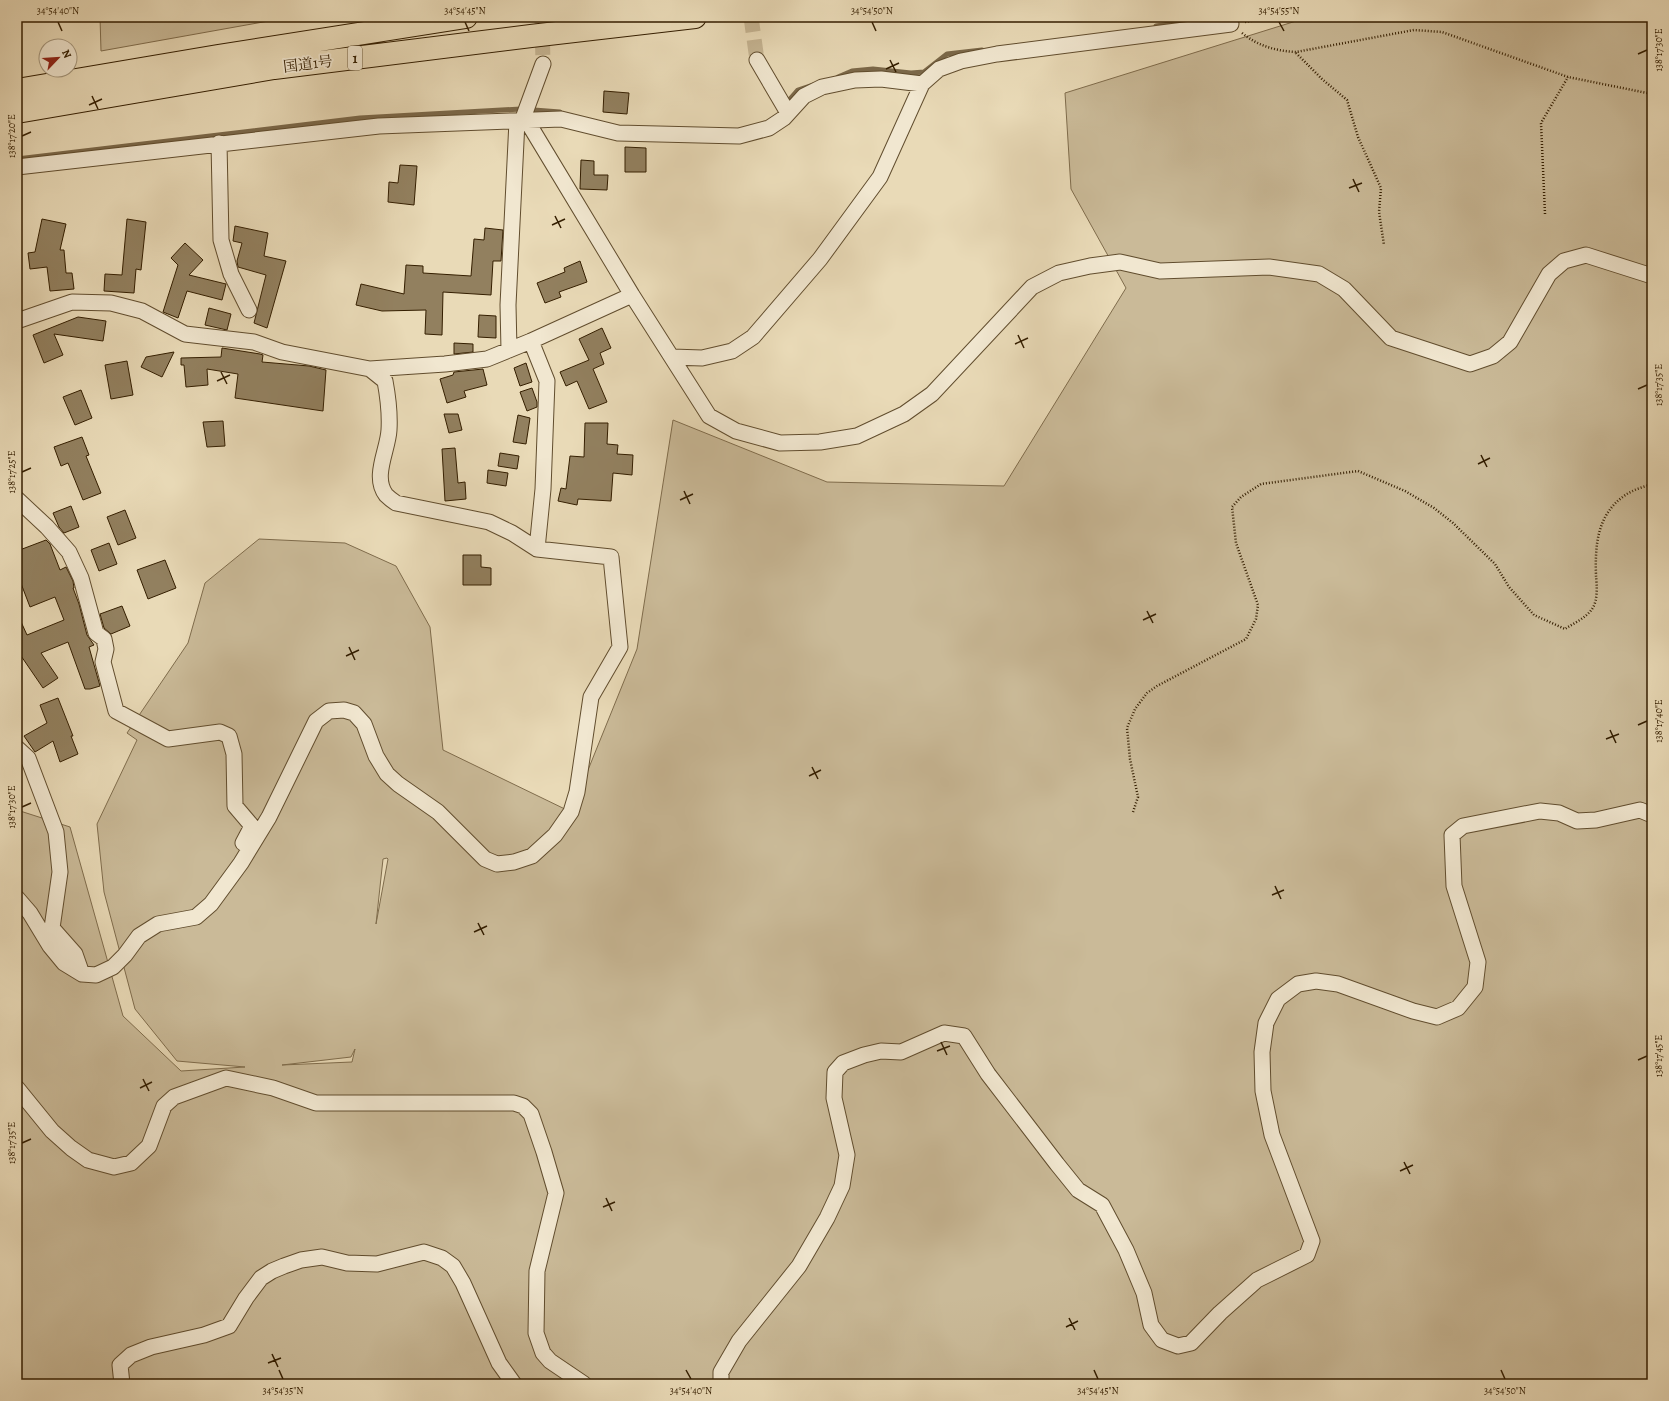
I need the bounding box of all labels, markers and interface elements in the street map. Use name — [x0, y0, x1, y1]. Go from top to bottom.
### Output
text: 34°54'40"N — [37, 4, 79, 17]
text: 34°54'45"N — [444, 4, 486, 17]
text: 34°54'50"N — [851, 4, 893, 17]
text: 34°54'55"N — [1258, 4, 1300, 17]
text: 138°17'30"E — [1652, 28, 1665, 72]
north arrow — [38, 38, 78, 78]
road number: 1 — [348, 46, 362, 70]
text: N — [58, 47, 75, 61]
street label: 国道1号 — [282, 51, 334, 77]
text: 138°17'20"E — [5, 114, 18, 158]
text: 138°17'35"E — [1652, 364, 1665, 406]
text: 138°17'25"E — [5, 451, 18, 493]
text: 138°17'40"E — [1652, 699, 1665, 743]
text: 138°17'30"E — [5, 785, 18, 829]
text: 138°17'45"E — [1652, 1035, 1665, 1077]
text: 138°17'35"E — [5, 1122, 18, 1164]
text: 34°54'35"N — [263, 1384, 303, 1397]
text: 34°54'40"N — [670, 1384, 712, 1397]
text: 34°54'45"N — [1077, 1384, 1119, 1397]
text: 34°54'50"N — [1484, 1384, 1526, 1397]

